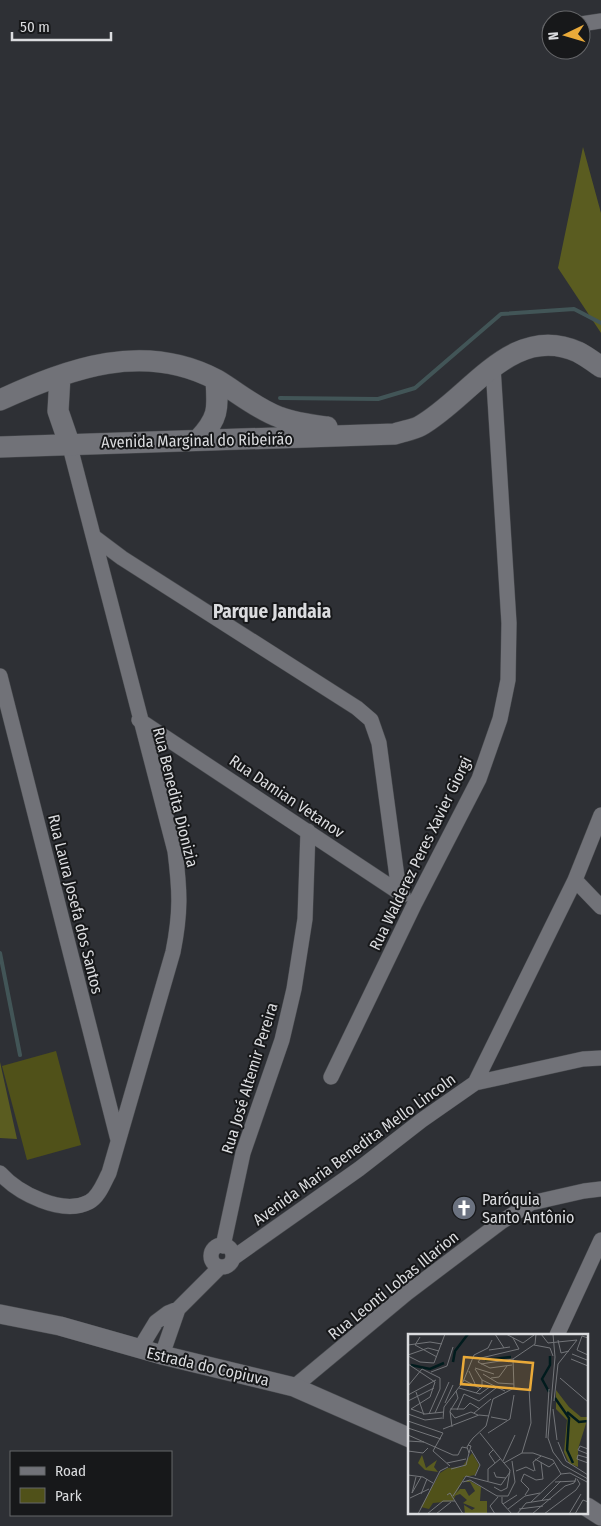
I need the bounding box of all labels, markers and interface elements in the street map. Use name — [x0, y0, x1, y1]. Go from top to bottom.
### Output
scale bar — [12, 10, 111, 42]
north arrow — [541, 10, 591, 60]
text: 50 m — [20, 18, 50, 36]
text: N — [545, 31, 562, 41]
street label: Avenida Marginal do Ribeirão — [101, 429, 293, 452]
district label: Parque Jandaia — [213, 600, 331, 623]
street label: Rua Benedita Dionizia — [149, 725, 202, 869]
street label: Rua Damian Vetanov — [226, 751, 348, 842]
street label: Rua Walderez Peres Xavier Giorgi — [365, 753, 476, 953]
street label: Rua Laura Josefa dos Santos — [44, 812, 107, 996]
street label: Rua José Altemir Pereira — [217, 1000, 282, 1156]
street label: Avenida Maria Benedita Mello Lincoln — [249, 1069, 459, 1229]
place label: Paróquia Santo Antônio — [482, 1190, 575, 1227]
church icon: Paróquia Santo Antônio — [451, 1195, 477, 1221]
street label: Rua Leonti Lobas Illarion — [324, 1227, 462, 1344]
inset map — [408, 1334, 588, 1514]
street label: Estrada do Copiuva — [145, 1343, 271, 1390]
legend — [10, 1451, 172, 1516]
text: Road — [55, 1462, 86, 1480]
text: Park — [55, 1487, 82, 1505]

